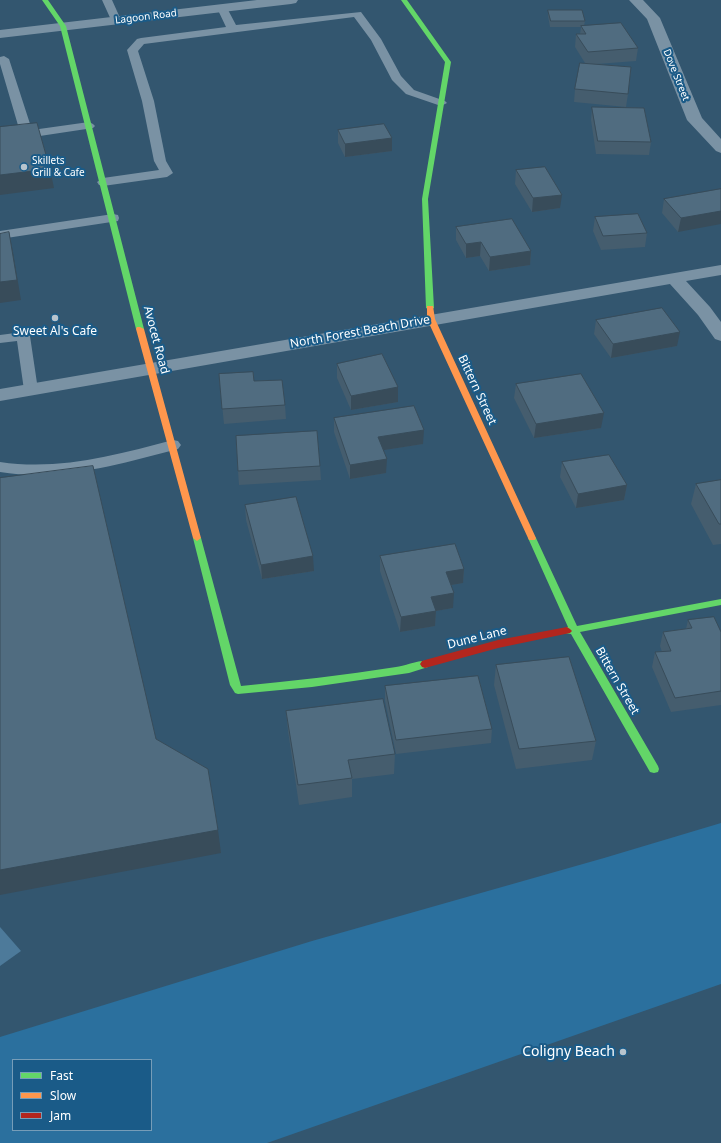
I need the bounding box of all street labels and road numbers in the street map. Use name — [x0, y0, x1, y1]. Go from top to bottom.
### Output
street label: Lagoon Road — [115, 7, 177, 27]
street label: Dove Street — [660, 48, 692, 102]
street label: Avocet Road — [140, 304, 172, 376]
street label: North Forest Beach Drive — [289, 313, 431, 351]
street label: Bittern Street — [455, 353, 499, 427]
street label: Dune Lane — [446, 624, 508, 652]
street label: Bittern Street — [592, 645, 642, 717]

